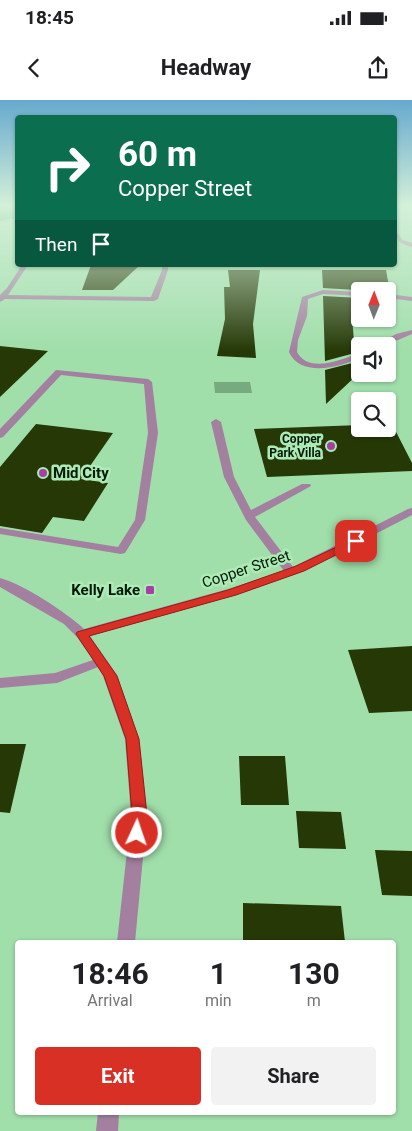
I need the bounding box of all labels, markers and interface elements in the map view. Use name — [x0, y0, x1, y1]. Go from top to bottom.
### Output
text: 18:45 — [25, 6, 74, 29]
icon: back — [20, 54, 48, 82]
icon: share — [364, 54, 392, 82]
text: Headway — [161, 55, 251, 80]
text: 60 m — [118, 134, 197, 175]
icon: right — [35, 135, 100, 200]
text: Copper Street — [118, 176, 252, 201]
icon: arrive — [87, 230, 115, 258]
text: Then — [35, 233, 77, 256]
north arrow — [351, 282, 396, 328]
map controls — [351, 282, 396, 437]
button: sound — [351, 337, 396, 382]
button: search — [351, 392, 396, 437]
place label: Copper Park Villa — [269, 432, 322, 460]
marker: Copper Park Villa — [325, 440, 337, 452]
place label: Mid City — [53, 464, 109, 482]
marker: Mid City — [37, 467, 49, 479]
pin — [335, 520, 377, 562]
icon: arrive — [342, 527, 370, 555]
street label: Copper Street — [200, 546, 292, 592]
place label: Kelly Lake — [71, 581, 140, 599]
marker: Kelly Lake — [144, 584, 156, 596]
position arrow — [110, 806, 162, 858]
text: 18:46 — [71, 956, 149, 991]
text: 1 — [210, 956, 227, 991]
text: 130 — [288, 956, 340, 991]
text: Arrival — [87, 991, 133, 1010]
text: min — [205, 991, 232, 1010]
text: m — [307, 991, 321, 1010]
button: Exit — [35, 1047, 201, 1105]
button: Share — [211, 1047, 376, 1105]

